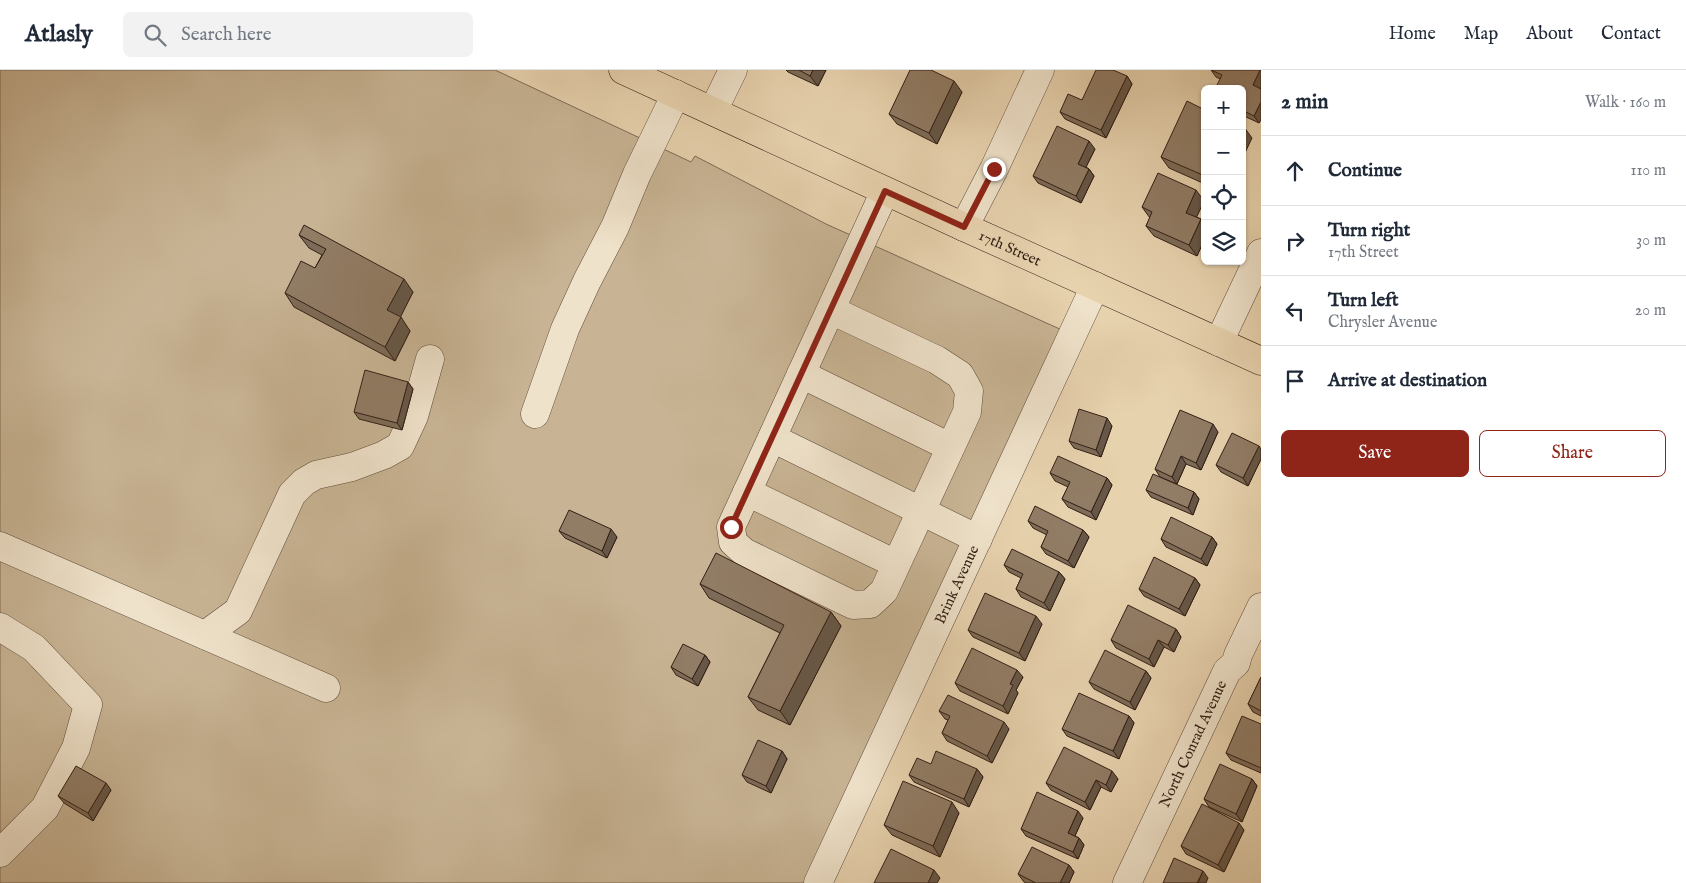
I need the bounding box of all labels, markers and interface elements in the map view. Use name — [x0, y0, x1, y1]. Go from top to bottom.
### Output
search box — [123, 12, 473, 57]
text: Atlasly — [25, 19, 93, 50]
icon: search — [141, 21, 169, 49]
text: Search here — [181, 23, 271, 47]
text: Home — [1389, 23, 1436, 46]
text: Map — [1464, 23, 1498, 46]
text: About — [1526, 23, 1573, 46]
text: Contact — [1601, 23, 1661, 46]
map controls — [1201, 85, 1246, 265]
button: + — [1201, 85, 1246, 130]
text: 2 min — [1281, 89, 1328, 116]
text: Walk · 160 m — [1585, 93, 1666, 113]
button: − — [1201, 130, 1246, 175]
icon: ahead — [1281, 157, 1309, 185]
route end — [983, 158, 1006, 181]
text: Continue — [1328, 159, 1402, 183]
text: 110 m — [1630, 161, 1666, 181]
button: locate — [1201, 175, 1246, 220]
text: Turn right — [1328, 219, 1410, 243]
button: layers — [1201, 220, 1246, 265]
street label: 17th Street — [976, 226, 1044, 270]
icon: right — [1281, 227, 1309, 255]
text: 30 m — [1636, 231, 1666, 251]
text: 17th Street — [1328, 243, 1399, 263]
text: Turn left — [1328, 289, 1399, 313]
icon: left — [1281, 297, 1309, 325]
text: 20 m — [1635, 301, 1666, 321]
text: Chrysler Avenue — [1328, 313, 1437, 333]
icon: arrive — [1281, 367, 1309, 395]
text: Arrive at destination — [1328, 369, 1487, 393]
button: Save — [1281, 430, 1469, 477]
button: Share — [1479, 430, 1666, 477]
route start — [720, 516, 743, 539]
street label: Brink Avenue — [930, 542, 983, 627]
street label: North Conrad Avenue — [1155, 677, 1231, 810]

